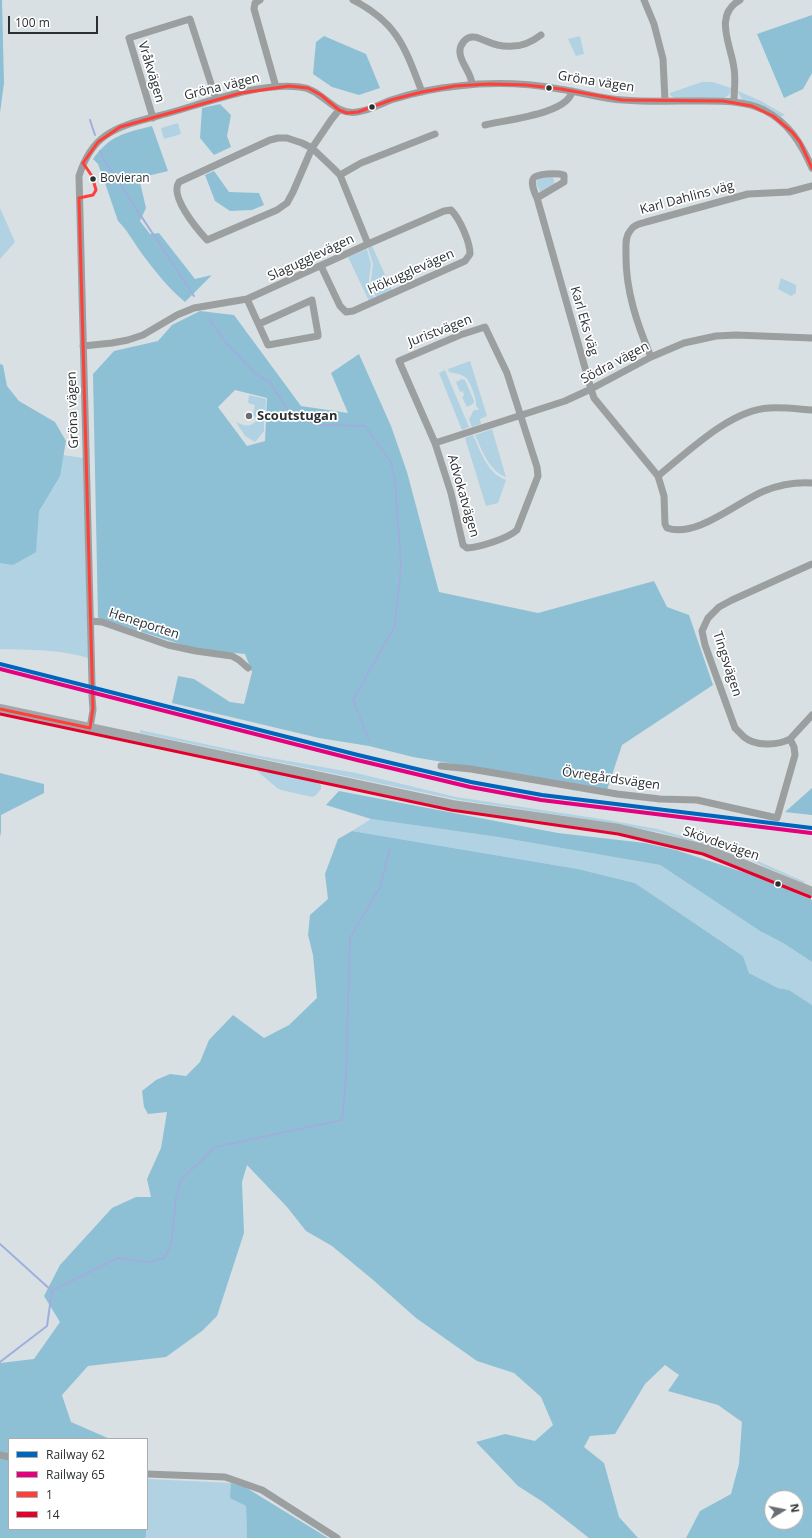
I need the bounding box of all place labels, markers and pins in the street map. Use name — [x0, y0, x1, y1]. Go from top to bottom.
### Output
unlabelled marker — [544, 83, 554, 93]
unlabelled marker — [367, 102, 377, 112]
place label: Bovieran — [100, 172, 150, 186]
marker: Bovieran — [88, 174, 98, 184]
place label: Scoutstugan — [257, 408, 337, 424]
marker: Scoutstugan — [244, 411, 254, 421]
unlabelled marker — [773, 879, 783, 889]

